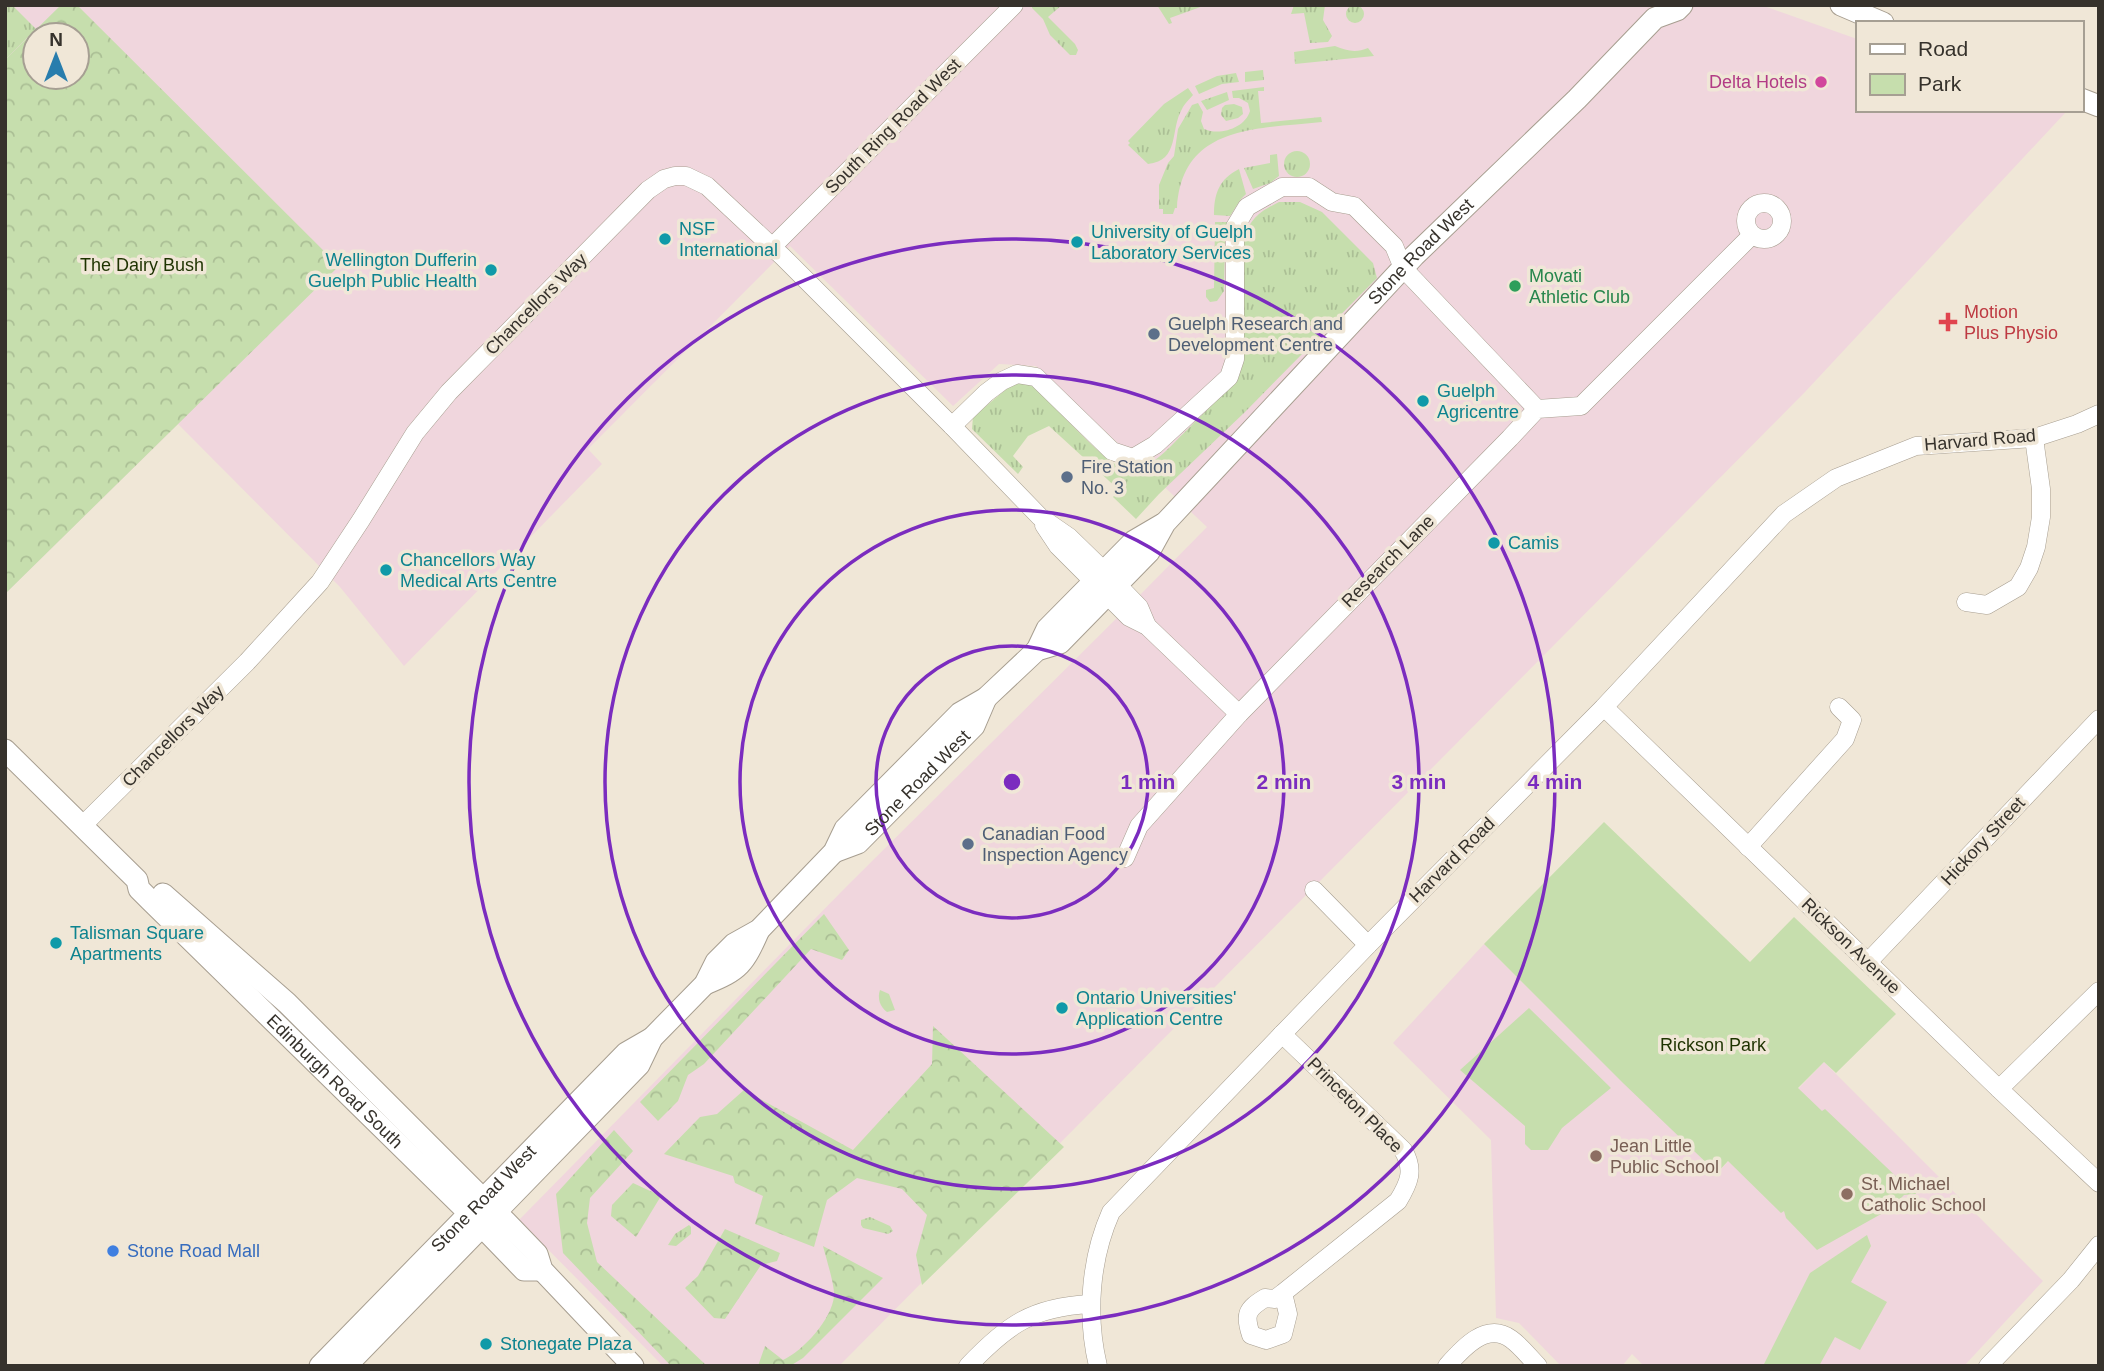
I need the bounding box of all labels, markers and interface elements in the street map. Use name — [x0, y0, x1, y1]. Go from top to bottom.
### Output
north arrow — [21, 21, 91, 91]
legend — [1856, 21, 2083, 112]
text: N — [49, 29, 63, 50]
text: Road — [1918, 37, 1968, 60]
street label: South Ring Road West — [821, 54, 965, 198]
place label: Delta Hotels — [1709, 72, 1807, 92]
text: Park — [1918, 72, 1962, 95]
marker: Delta Hotels — [1813, 74, 1829, 90]
street label: Stone Road West — [1364, 194, 1477, 309]
place label: NSF International — [679, 219, 778, 260]
place label: University of Guelph Laboratory Services — [1091, 222, 1253, 263]
marker: NSF International — [657, 231, 673, 247]
marker: University of Guelph Laboratory Services — [1069, 234, 1085, 250]
street label: Chancellors Way — [481, 249, 591, 359]
place label: Wellington Dufferin Guelph Public Health — [308, 250, 477, 291]
park label: The Dairy Bush — [80, 255, 204, 275]
marker: Wellington Dufferin Guelph Public Health — [483, 262, 499, 278]
place label: Movati Athletic Club — [1529, 266, 1630, 307]
marker: Movati Athletic Club — [1507, 278, 1523, 294]
place label: Motion Plus Physio — [1964, 302, 2058, 343]
marker: Motion Plus Physio — [1938, 312, 1958, 332]
place label: Guelph Research and Development Centre — [1168, 314, 1343, 355]
marker: Guelph Research and Development Centre — [1146, 326, 1162, 342]
place label: Guelph Agricentre — [1437, 381, 1519, 422]
marker: Guelph Agricentre — [1415, 393, 1431, 409]
street label: Harvard Road — [1923, 425, 2037, 455]
place label: Fire Station No. 3 — [1081, 457, 1173, 498]
marker: Fire Station No. 3 — [1059, 469, 1075, 485]
street label: Research Lane — [1338, 511, 1438, 611]
place label: Camis — [1508, 533, 1559, 553]
marker: Camis — [1486, 535, 1502, 551]
place label: Chancellors Way Medical Arts Centre — [400, 550, 557, 591]
marker: Chancellors Way Medical Arts Centre — [378, 562, 394, 578]
street label: Chancellors Way — [118, 681, 228, 791]
street label: Stone Road West — [861, 726, 974, 840]
centre of rings — [1000, 770, 1024, 794]
text: 1 min — [1121, 770, 1175, 793]
text: 2 min — [1257, 770, 1311, 793]
text: 3 min — [1392, 770, 1446, 793]
text: 4 min — [1528, 770, 1582, 793]
street label: Hickory Street — [1937, 793, 2029, 889]
street label: Harvard Road — [1405, 813, 1499, 907]
place label: Canadian Food Inspection Agency — [982, 824, 1128, 865]
marker: Canadian Food Inspection Agency — [960, 836, 976, 852]
street label: Rickson Avenue — [1798, 894, 1904, 998]
place label: Talisman Square Apartments — [70, 923, 204, 964]
marker: Talisman Square Apartments — [48, 935, 64, 951]
place label: Ontario Universities' Application Centre — [1076, 988, 1237, 1029]
marker: Ontario Universities' Application Centre — [1054, 1000, 1070, 1016]
street label: Edinburgh Road South — [263, 1010, 407, 1152]
park label: Rickson Park — [1660, 1035, 1767, 1055]
street label: Princeton Place — [1303, 1053, 1407, 1157]
place label: Jean Little Public School — [1610, 1136, 1719, 1177]
street label: Stone Road West — [427, 1141, 540, 1256]
marker: Jean Little Public School — [1588, 1148, 1604, 1164]
place label: St. Michael Catholic School — [1861, 1174, 1986, 1215]
marker: St. Michael Catholic School — [1839, 1186, 1855, 1202]
place label: Stone Road Mall — [127, 1241, 260, 1261]
marker: Stone Road Mall — [105, 1243, 121, 1259]
place label: Stonegate Plaza — [500, 1334, 633, 1354]
marker: Stonegate Plaza — [478, 1336, 494, 1352]

